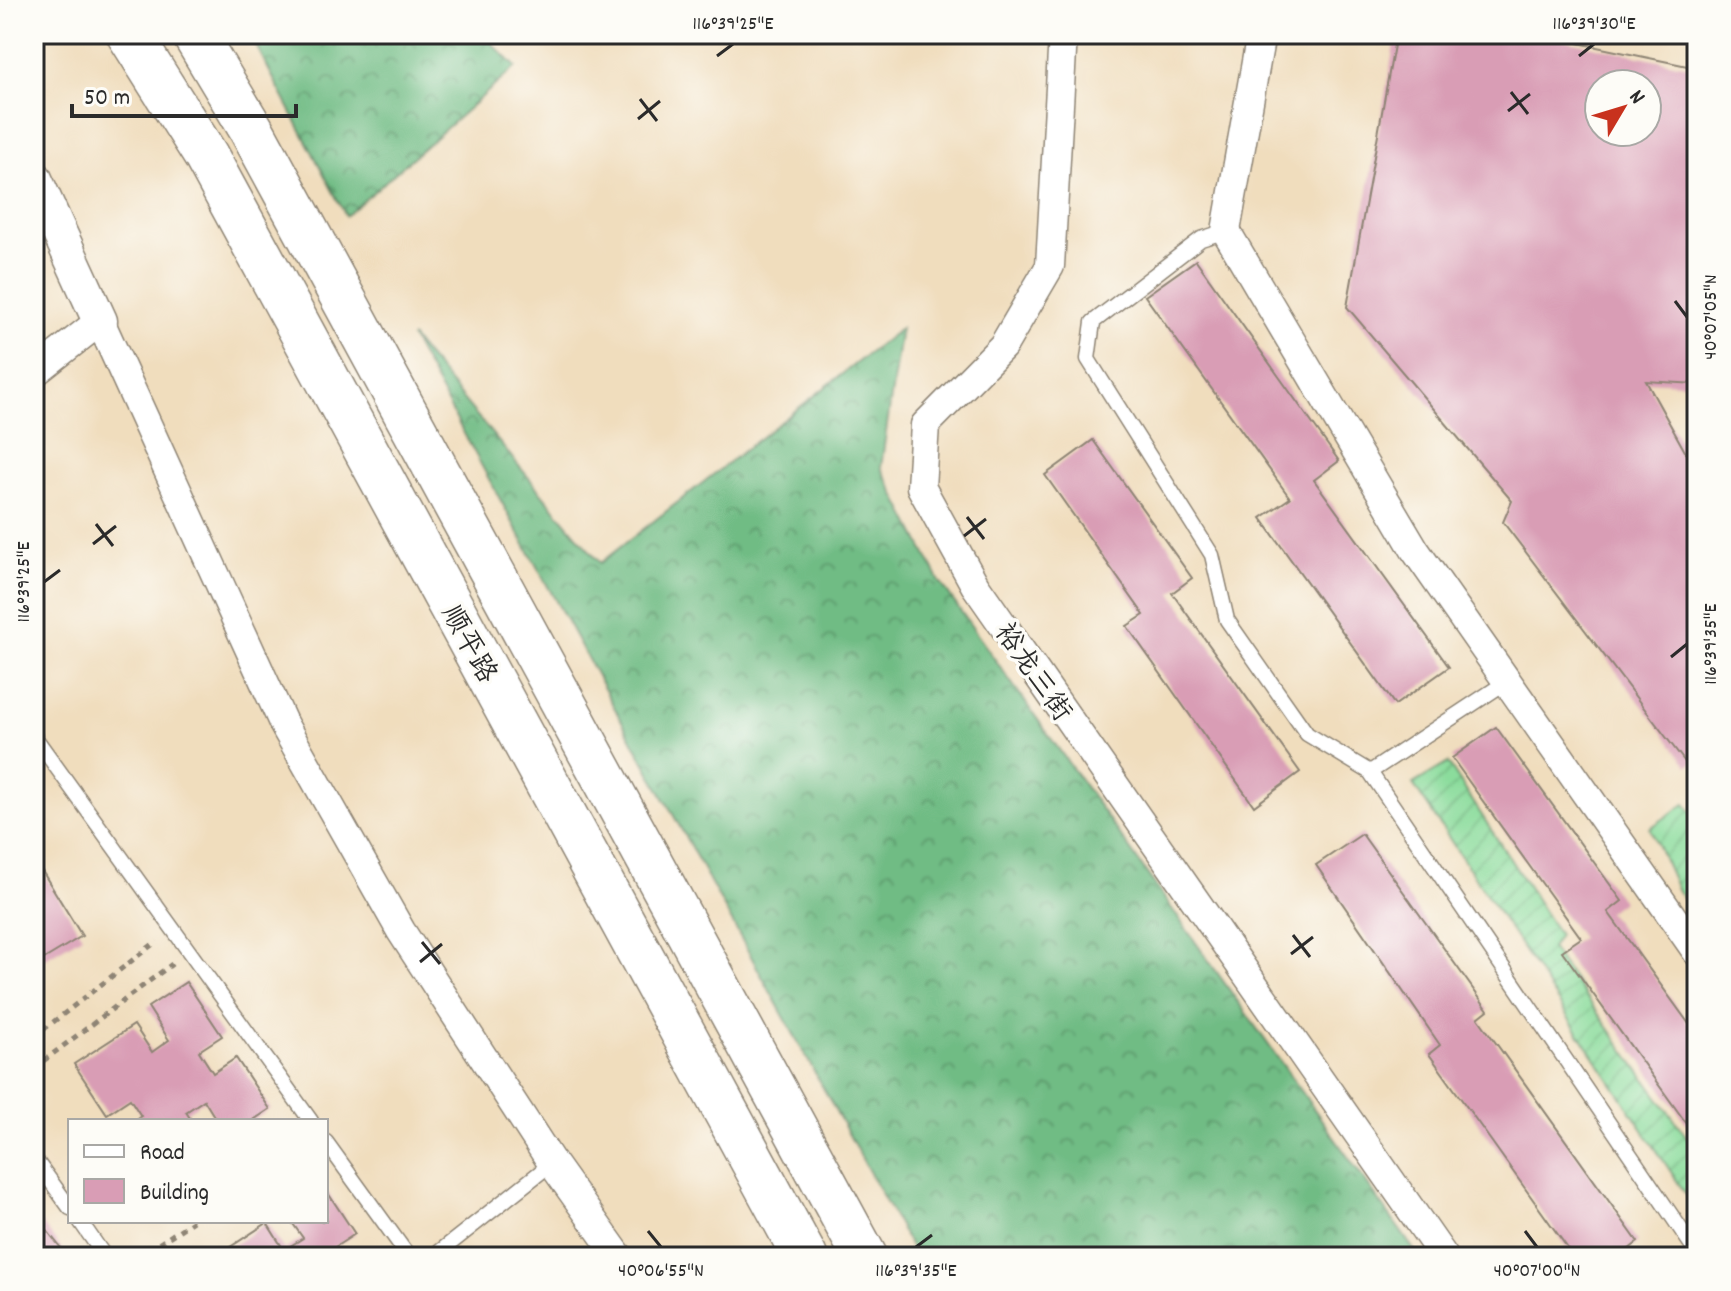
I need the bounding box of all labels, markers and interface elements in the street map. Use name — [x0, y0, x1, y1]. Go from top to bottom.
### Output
text: 116°39'25"E — [692, 11, 774, 39]
text: 116°39'30"E — [1553, 11, 1635, 39]
scale bar — [72, 68, 296, 118]
north arrow — [1583, 68, 1663, 148]
text: 50 m — [84, 82, 130, 116]
text: N — [1620, 84, 1652, 112]
text: 40°07'05"N — [1698, 274, 1726, 360]
text: 116°39'25"E — [11, 541, 39, 623]
street label: 顺平路 — [429, 599, 504, 692]
text: 116°39'35"E — [1698, 603, 1726, 685]
street label: 裕龙三街 — [982, 617, 1079, 731]
legend — [68, 1119, 328, 1223]
text: Road — [140, 1137, 185, 1171]
text: Building — [140, 1177, 209, 1211]
text: 40°06'55"N — [618, 1258, 704, 1286]
text: 116°39'35"E — [875, 1258, 957, 1286]
text: 40°07'00"N — [1494, 1258, 1580, 1286]

